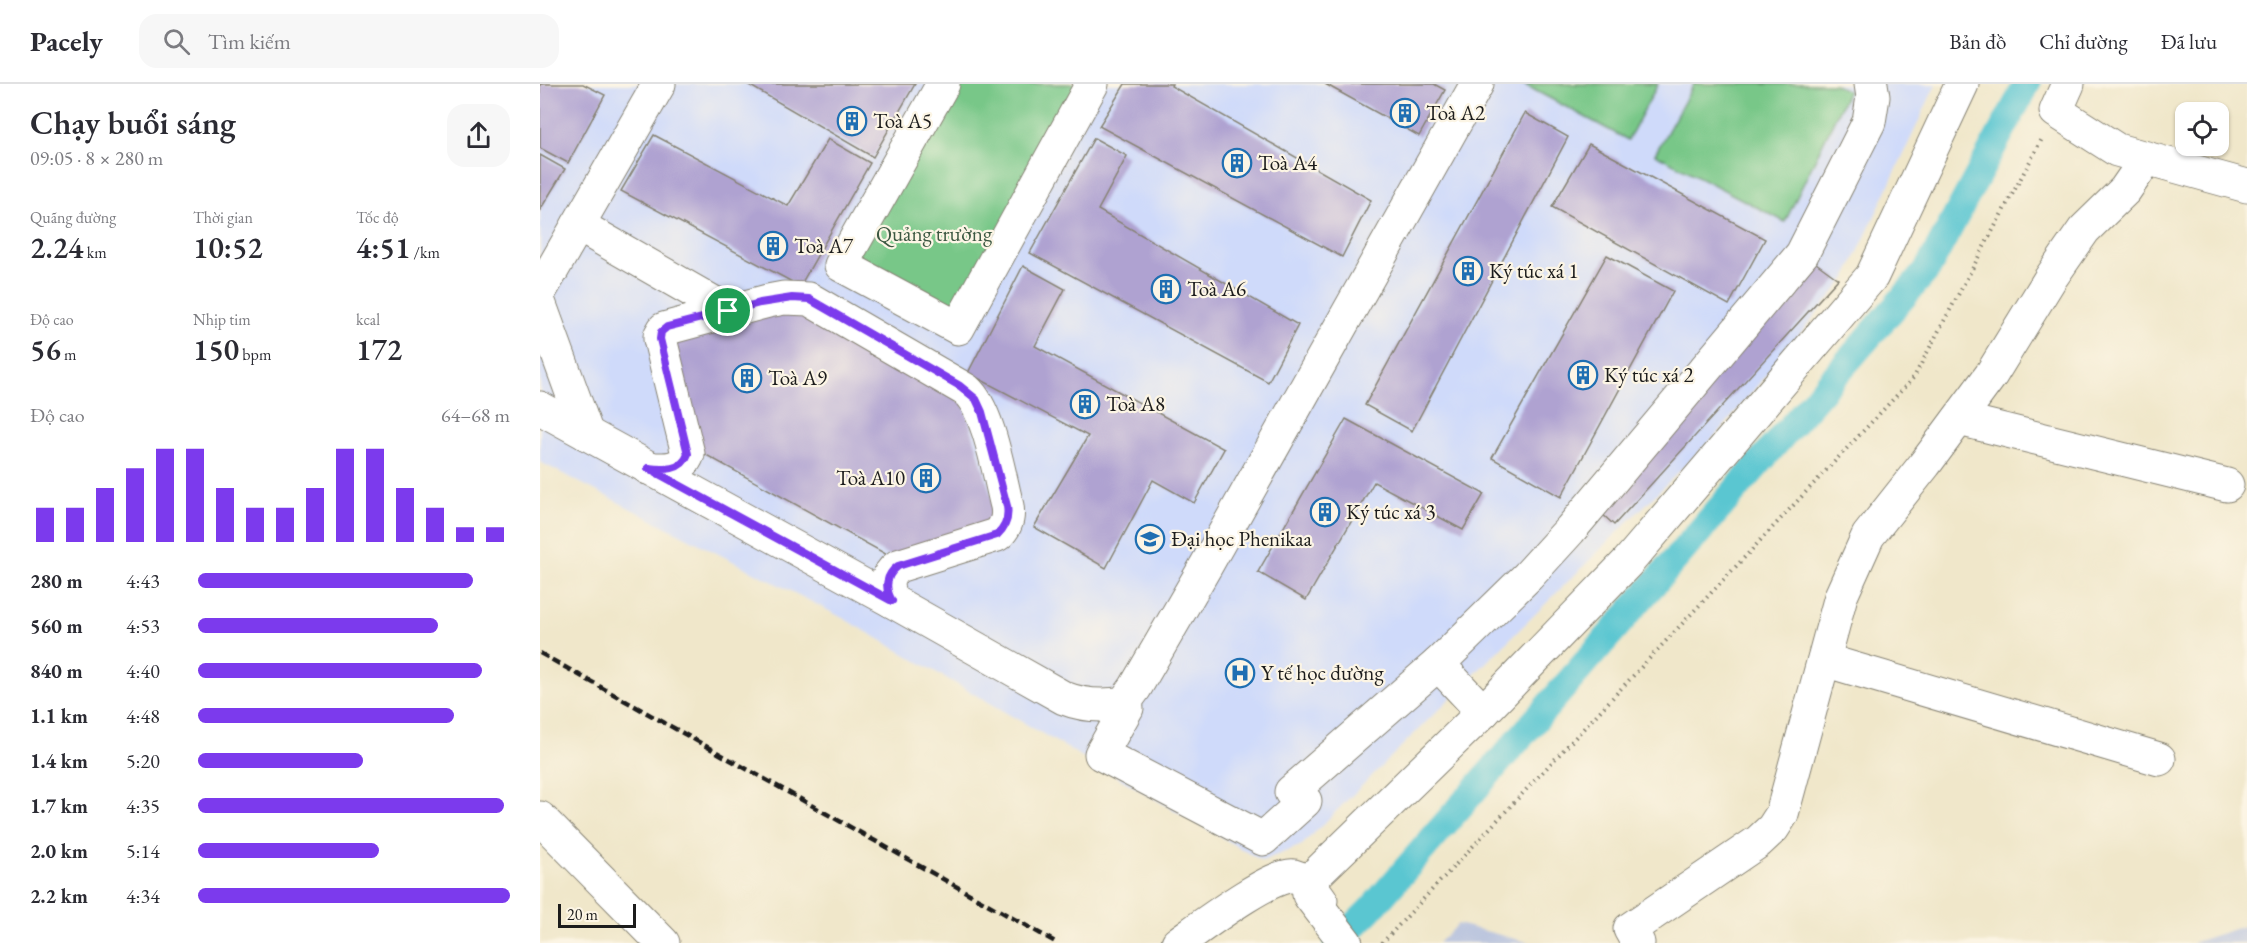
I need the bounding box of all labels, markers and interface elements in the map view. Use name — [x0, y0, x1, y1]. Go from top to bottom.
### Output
search box — [139, 14, 559, 68]
text: Pacely — [30, 23, 103, 59]
icon: search — [160, 25, 193, 58]
text: Tìm kiếm — [208, 27, 291, 56]
text: Bản đồ — [1949, 28, 2006, 55]
text: Chỉ đường — [2039, 28, 2128, 55]
text: Đã lưu — [2161, 28, 2217, 55]
building icon: Toà A2 — [1389, 97, 1421, 129]
place label: Toà A2 — [1426, 99, 1485, 126]
text: Chạy buổi sáng — [30, 101, 236, 144]
map controls — [2175, 102, 2229, 156]
button: locate — [2175, 102, 2229, 156]
button: share — [447, 104, 510, 167]
building icon: Toà A5 — [836, 105, 868, 137]
place label: Toà A5 — [873, 107, 932, 134]
text: 09:05 · 8 × 280 m — [30, 145, 163, 171]
building icon: Toà A4 — [1221, 147, 1253, 179]
place label: Toà A4 — [1258, 149, 1318, 176]
text: Quãng đường — [30, 207, 116, 228]
text: Thời gian — [193, 207, 253, 228]
text: Tốc độ — [356, 207, 399, 228]
park label: Quảng trường — [876, 220, 993, 248]
text: 2.24 — [30, 228, 83, 267]
text: 10:52 — [193, 228, 263, 267]
text: 4:51 — [356, 228, 410, 267]
building icon: Toà A7 — [757, 230, 789, 262]
place label: Toà A7 — [794, 232, 854, 259]
text: km — [83, 242, 107, 263]
text: /km — [410, 242, 440, 263]
building icon: Ký túc xá 1 — [1452, 255, 1484, 287]
place label: Ký túc xá 1 — [1489, 257, 1578, 284]
building icon: Toà A6 — [1150, 273, 1182, 305]
place label: Toà A6 — [1187, 275, 1246, 302]
pin — [702, 285, 753, 336]
icon: arrive — [711, 294, 744, 327]
text: Độ cao — [30, 309, 74, 330]
text: Nhịp tim — [193, 309, 251, 330]
text: kcal — [356, 309, 380, 330]
text: 56 — [30, 330, 61, 369]
text: 150 — [193, 330, 239, 369]
text: 172 — [356, 330, 402, 369]
text: m — [61, 344, 76, 365]
text: bpm — [239, 344, 271, 365]
building icon: Ký túc xá 2 — [1567, 359, 1599, 391]
place label: Ký túc xá 2 — [1604, 361, 1693, 388]
building icon: Toà A9 — [731, 362, 763, 394]
place label: Toà A9 — [768, 364, 827, 391]
building icon: Toà A8 — [1069, 388, 1101, 420]
place label: Toà A8 — [1106, 390, 1165, 417]
text: Độ cao — [30, 402, 85, 428]
text: 64–68 m — [441, 402, 510, 428]
building icon: Toà A10 — [910, 462, 942, 494]
place label: Toà A10 — [836, 464, 905, 491]
building icon: Ký túc xá 3 — [1309, 496, 1341, 528]
place label: Ký túc xá 3 — [1346, 498, 1435, 525]
school or university icon: Đại học Phenikaa — [1134, 523, 1166, 555]
place label: Đại học Phenikaa — [1171, 525, 1313, 552]
text: 280 m — [30, 568, 83, 594]
text: 4:43 — [126, 568, 160, 594]
text: 560 m — [30, 613, 83, 639]
text: 4:53 — [126, 613, 160, 639]
hospital icon: Y tế học đường — [1224, 657, 1256, 689]
text: 840 m — [30, 658, 83, 684]
text: 4:40 — [126, 658, 160, 684]
place label: Y tế học đường — [1261, 659, 1384, 686]
text: 1.1 km — [30, 703, 88, 729]
text: 4:48 — [126, 703, 160, 729]
text: 1.4 km — [30, 748, 88, 774]
text: 5:20 — [126, 748, 160, 774]
text: 1.7 km — [30, 793, 88, 819]
text: 4:35 — [126, 793, 160, 819]
text: 2.0 km — [30, 838, 88, 864]
text: 5:14 — [126, 838, 160, 864]
text: 2.2 km — [30, 883, 88, 909]
text: 4:34 — [126, 883, 160, 909]
scale bar — [558, 901, 636, 928]
text: 20 m — [567, 904, 598, 925]

